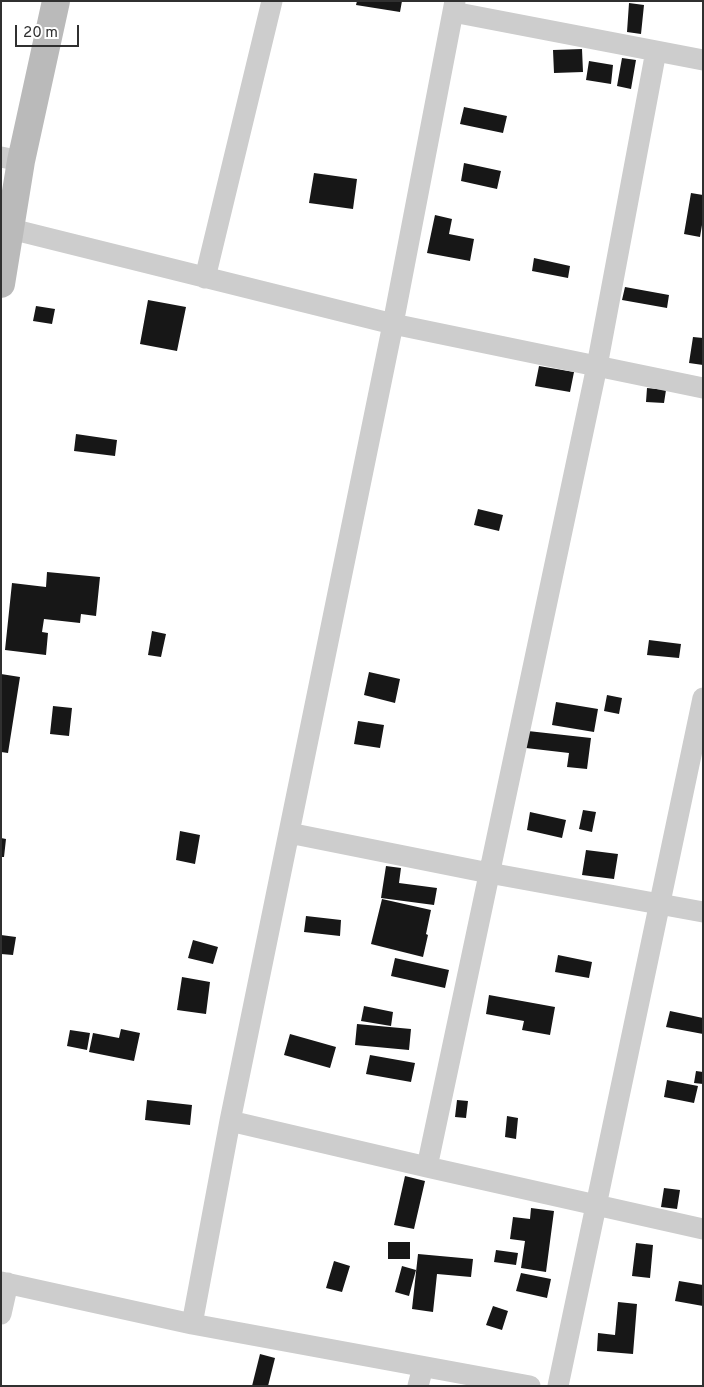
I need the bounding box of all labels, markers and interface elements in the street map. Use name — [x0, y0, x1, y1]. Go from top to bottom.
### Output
scale bar — [18, 15, 81, 47]
text: 20 m — [23, 24, 58, 43]

